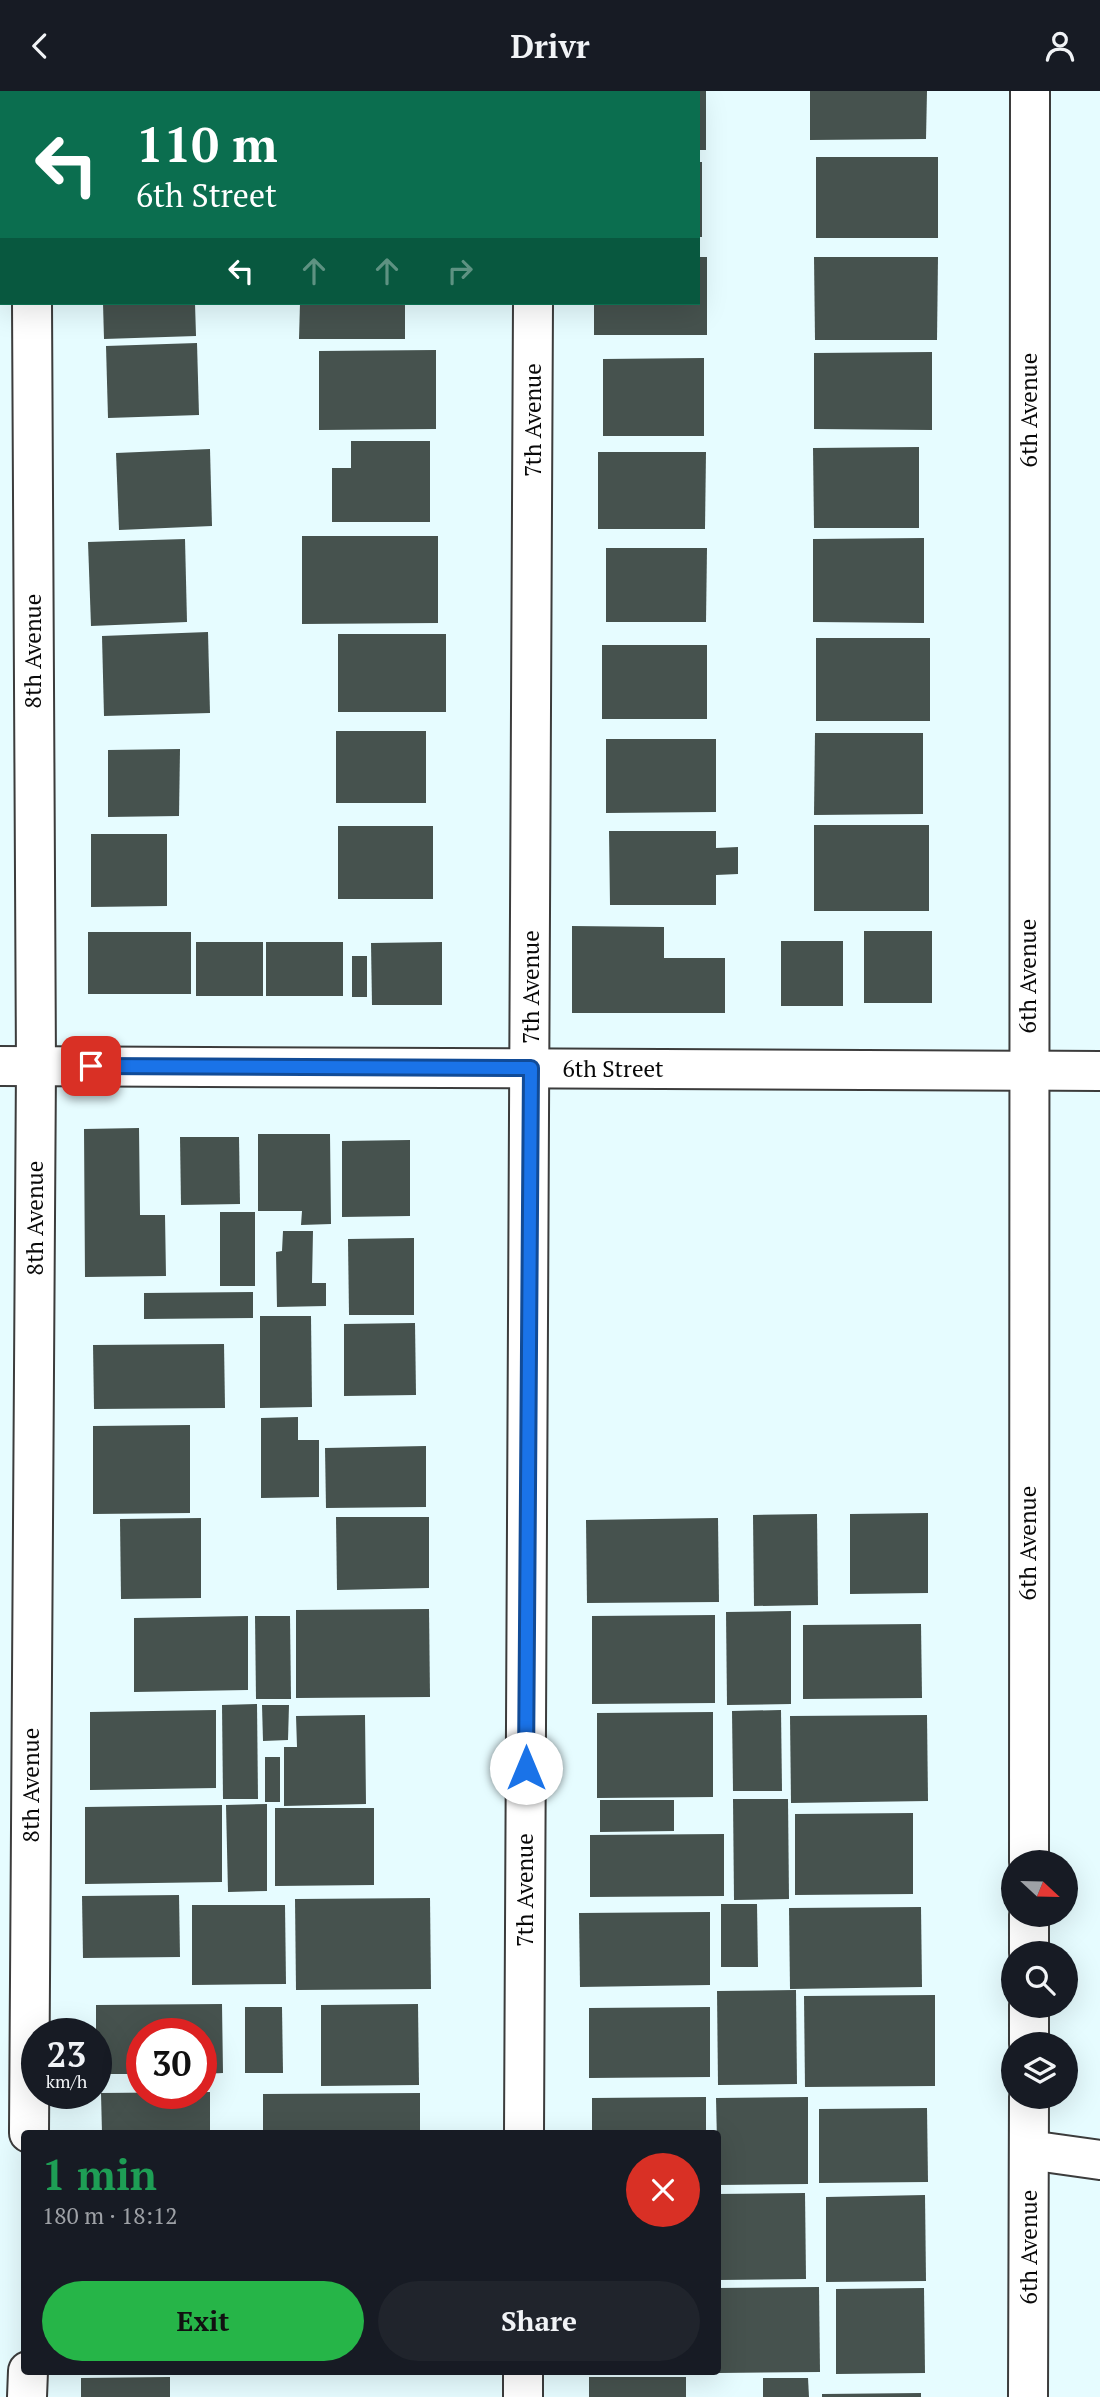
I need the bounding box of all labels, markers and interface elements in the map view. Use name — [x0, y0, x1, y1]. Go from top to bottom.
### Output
text: Drivr — [510, 25, 590, 67]
icon: back — [21, 27, 59, 65]
icon: person — [1041, 27, 1079, 65]
text: 110 m — [136, 111, 278, 176]
icon: left — [21, 119, 112, 210]
text: 6th Street — [136, 174, 277, 216]
icon: left — [222, 252, 260, 290]
icon: ahead — [295, 252, 333, 290]
icon: ahead — [368, 252, 406, 290]
icon: right — [441, 252, 479, 290]
street label: 6th Avenue — [1013, 353, 1044, 467]
street label: 7th Avenue — [517, 363, 548, 477]
street label: 8th Avenue — [17, 594, 48, 708]
street label: 6th Avenue — [1012, 919, 1043, 1033]
street label: 7th Avenue — [515, 930, 546, 1044]
pin — [61, 1036, 121, 1096]
icon: arrive — [72, 1047, 110, 1085]
street label: 6th Street — [562, 1053, 664, 1084]
street label: 8th Avenue — [19, 1161, 50, 1275]
street label: 6th Avenue — [1012, 1486, 1043, 1600]
street label: 8th Avenue — [15, 1728, 46, 1842]
position arrow — [489, 1731, 563, 1805]
street label: 7th Avenue — [509, 1833, 540, 1947]
north arrow — [1001, 1850, 1078, 1927]
map controls — [1001, 1850, 1078, 2109]
button: search — [1001, 1941, 1078, 2018]
speed limit sign: 30 — [126, 2018, 217, 2109]
text: 23 — [47, 2031, 86, 2077]
button: layers — [1001, 2032, 1078, 2109]
text: km/h — [46, 2069, 87, 2093]
text: 1 min — [42, 2146, 157, 2202]
button: close — [626, 2153, 700, 2227]
street label: 6th Avenue — [1013, 2190, 1044, 2304]
text: 180 m · 18:12 — [42, 2200, 177, 2231]
button: Exit — [42, 2281, 364, 2361]
button: Share — [378, 2281, 700, 2361]

